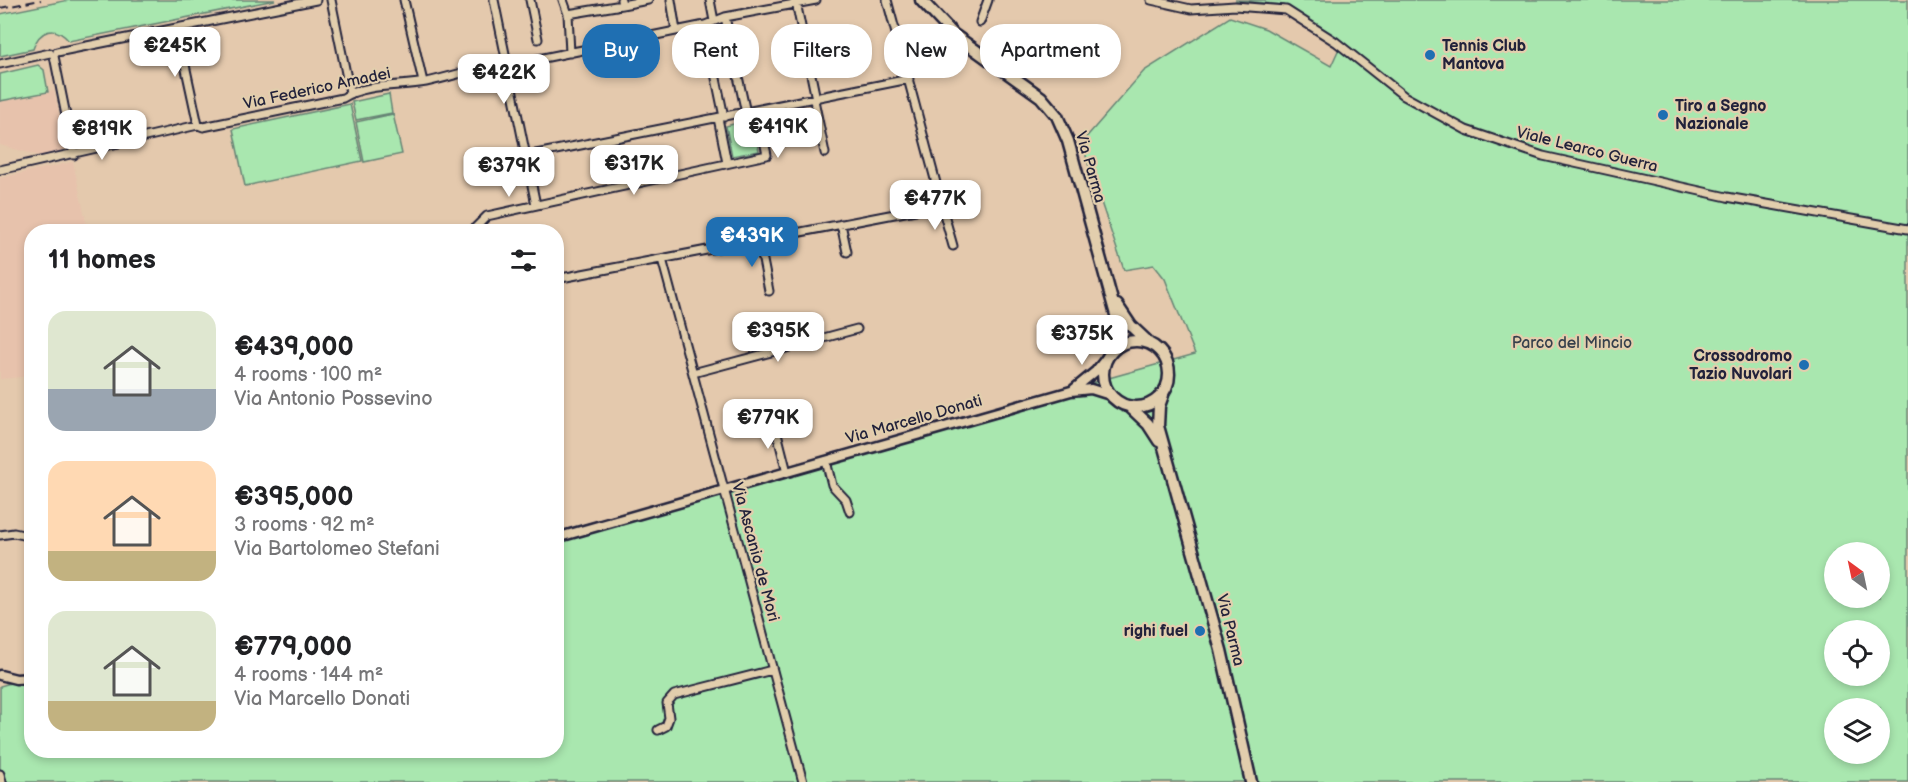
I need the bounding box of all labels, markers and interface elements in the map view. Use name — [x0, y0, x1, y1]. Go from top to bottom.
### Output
chip: Buy — [582, 24, 660, 78]
chip: Rent — [672, 24, 759, 78]
chip: Filters — [771, 24, 872, 78]
chip: New — [884, 24, 968, 78]
chip: Apartment — [980, 24, 1121, 78]
pin: €245K — [133, 27, 217, 78]
text: €245K — [143, 34, 207, 58]
place label: Tennis Club Mantova — [1442, 37, 1527, 74]
marker: Tennis Club Mantova — [1423, 48, 1437, 62]
pin: €422K — [462, 54, 546, 105]
text: €422K — [472, 61, 536, 85]
street label: Via Federico Amadei — [242, 64, 392, 114]
place label: Tiro a Segno Nazionale — [1675, 97, 1766, 134]
pin: €419K — [736, 108, 820, 159]
marker: Tiro a Segno Nazionale — [1656, 108, 1670, 122]
pin: €819K — [60, 110, 144, 161]
text: €419K — [748, 115, 808, 139]
text: €819K — [72, 117, 132, 141]
street label: Viale Learco Guerra — [1514, 123, 1660, 177]
street label: Via Parma — [1071, 129, 1109, 205]
pin: €317K — [592, 145, 676, 196]
pin: €379K — [467, 147, 551, 198]
text: €317K — [604, 152, 664, 176]
text: €379K — [477, 154, 541, 178]
pin: €477K — [893, 180, 977, 231]
text: €477K — [904, 187, 966, 211]
pin: €439K — [710, 217, 794, 268]
text: €439K — [720, 224, 784, 248]
icon: filters — [507, 244, 540, 277]
text: 11 homes — [48, 245, 156, 276]
pin: €395K — [736, 312, 820, 363]
pin: €375K — [1040, 315, 1124, 366]
text: €395K — [746, 319, 810, 343]
text: €375K — [1051, 322, 1113, 346]
text: €439,000 — [234, 332, 354, 363]
park label: Parco del Mincio — [1512, 334, 1632, 353]
icon: home — [96, 335, 168, 407]
place label: Crossodromo Tazio Nuvolari — [1689, 347, 1792, 384]
marker: Crossodromo Tazio Nuvolari — [1797, 358, 1811, 372]
text: 4 rooms · 100 m² — [234, 363, 382, 387]
text: Via Antonio Possevino — [234, 387, 433, 411]
street label: Via Marcello Donati — [844, 391, 984, 449]
pin: €779K — [726, 399, 810, 450]
text: €779K — [737, 406, 799, 430]
street label: Via Ascanio de Mori — [727, 480, 783, 624]
text: €395,000 — [234, 482, 353, 513]
icon: home — [96, 485, 168, 557]
text: 3 rooms · 92 m² — [234, 513, 375, 537]
text: Via Bartolomeo Stefani — [234, 537, 440, 561]
north arrow — [1824, 542, 1890, 608]
map controls — [1824, 542, 1890, 764]
street label: Via Parma — [1212, 592, 1248, 668]
button: locate — [1824, 620, 1890, 686]
place label: righi fuel — [1124, 622, 1188, 641]
marker: righi fuel — [1193, 624, 1207, 638]
text: €779,000 — [234, 632, 352, 663]
icon: home — [96, 635, 168, 707]
text: 4 rooms · 144 m² — [234, 663, 383, 687]
text: Via Marcello Donati — [234, 687, 410, 711]
button: layers — [1824, 698, 1890, 764]

